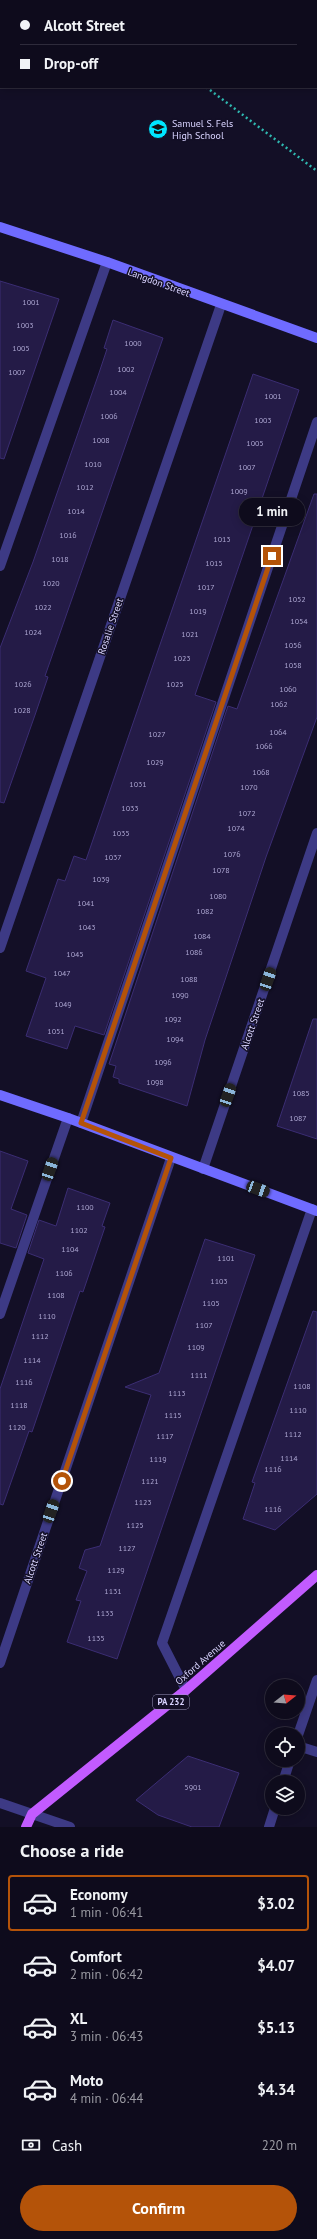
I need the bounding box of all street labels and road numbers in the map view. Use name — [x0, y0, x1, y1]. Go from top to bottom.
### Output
street label: Langdon Street — [126, 265, 192, 300]
street label: Rosalie Street — [95, 596, 126, 656]
street label: Alcott Street — [238, 996, 268, 1052]
street label: Alcott Street — [21, 1530, 51, 1586]
street label: Oxford Avenue — [172, 1637, 228, 1688]
road number: PA 232 — [153, 1695, 189, 1709]

